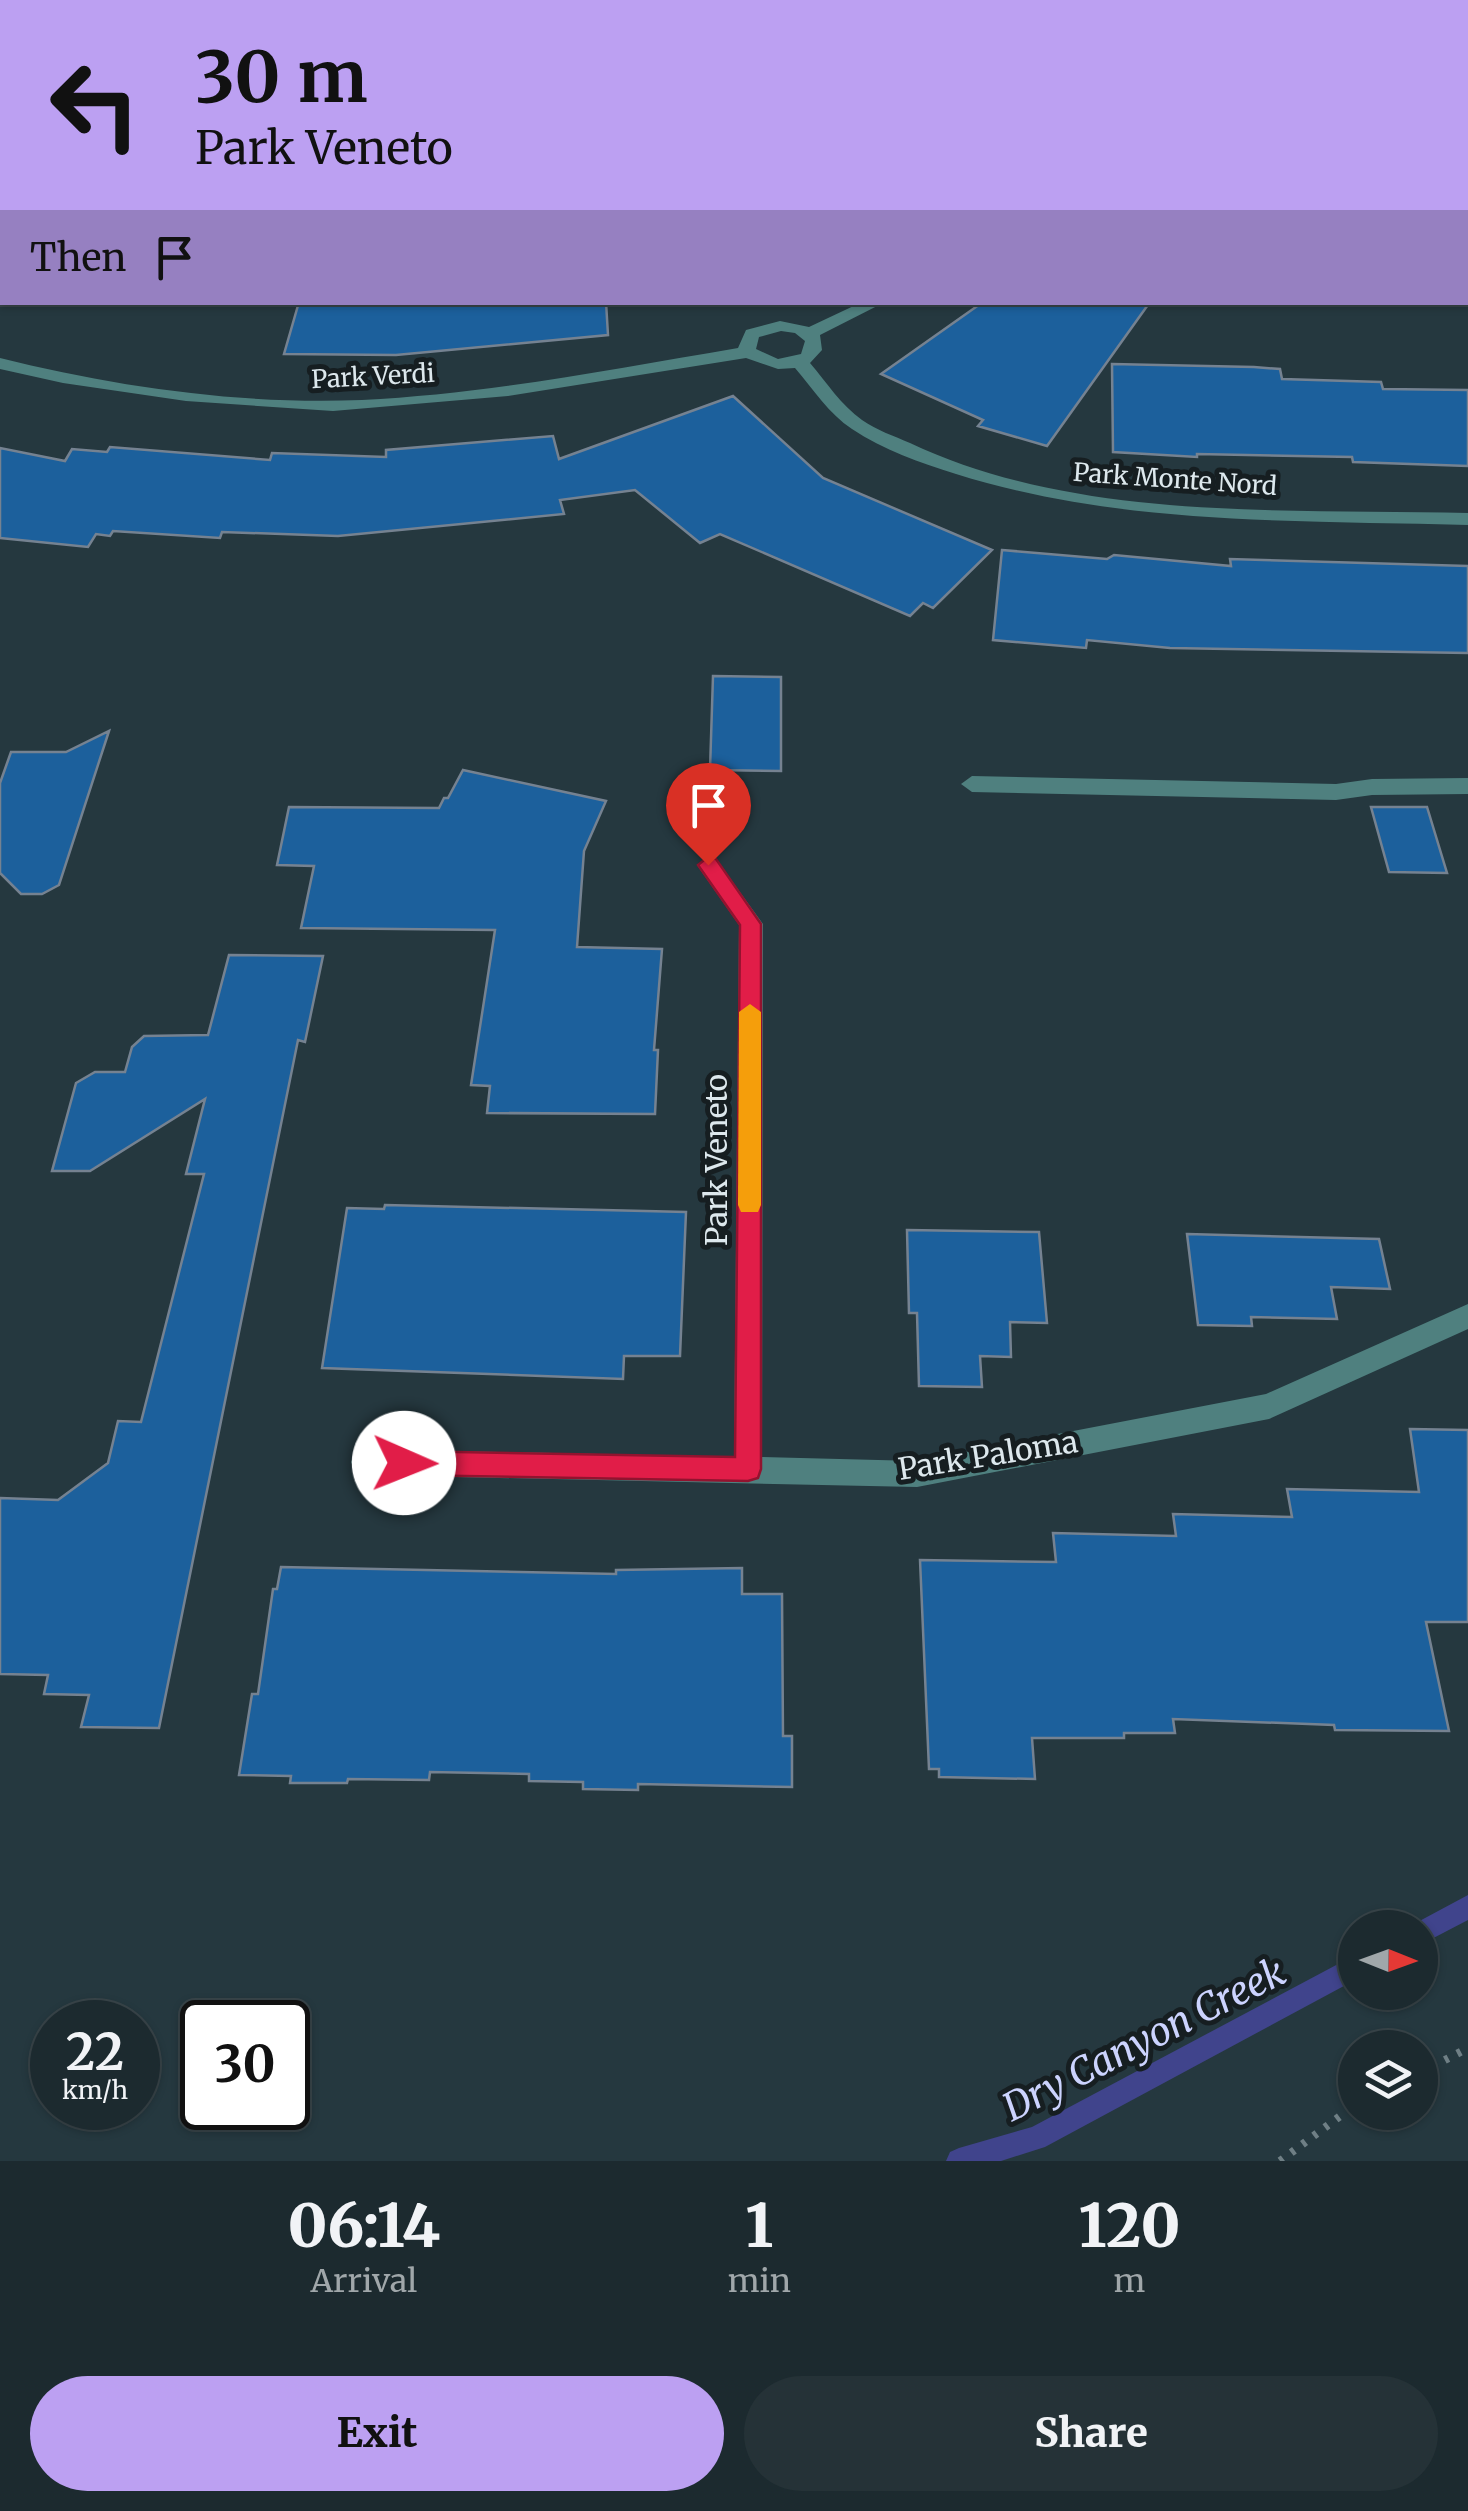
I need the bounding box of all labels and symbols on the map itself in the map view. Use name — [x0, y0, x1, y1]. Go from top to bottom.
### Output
street label: Park Verdi — [310, 357, 436, 395]
street label: Park Monte Nord — [1072, 456, 1278, 502]
pin — [666, 763, 751, 866]
street label: Park Veneto — [697, 1074, 735, 1246]
position arrow — [352, 1411, 456, 1515]
street label: Park Paloma — [895, 1422, 1080, 1488]
north arrow — [1338, 1910, 1438, 2010]
water label: Dry Canyon Creek — [994, 1948, 1293, 2131]
speed limit sign: 30 — [180, 2000, 310, 2130]

